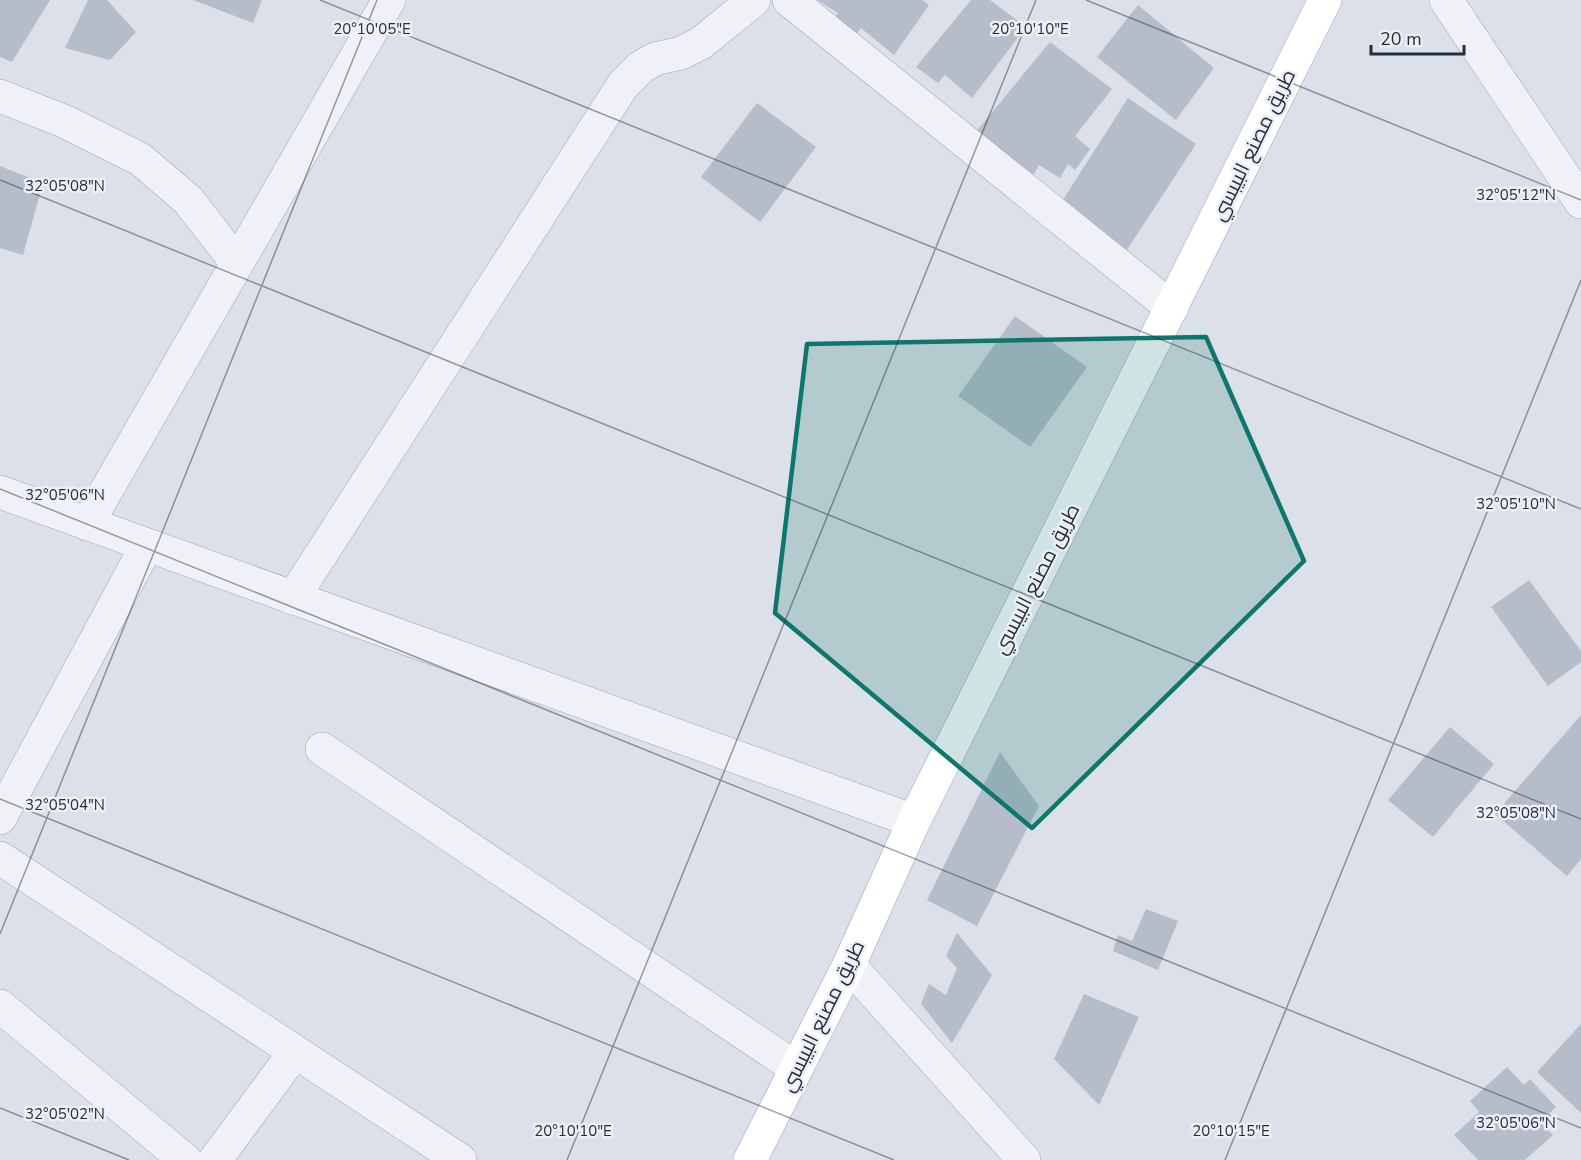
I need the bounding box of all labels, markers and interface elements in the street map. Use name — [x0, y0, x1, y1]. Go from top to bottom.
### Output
scale bar — [1371, 18, 1464, 56]
text: 20°10'05"E — [333, 19, 411, 39]
text: 20°10'10"E — [991, 19, 1069, 39]
text: 20 m — [1380, 27, 1422, 51]
street label: طريق مصنع البيبسي — [1205, 65, 1303, 226]
text: 32°05'08"N — [25, 176, 105, 196]
text: 32°05'12"N — [1476, 185, 1556, 205]
text: 32°05'06"N — [25, 485, 105, 505]
text: 32°05'10"N — [1476, 494, 1556, 514]
street label: طريق مصنع البيبسي — [987, 499, 1087, 660]
text: 32°05'04"N — [25, 795, 105, 815]
text: 32°05'08"N — [1476, 803, 1556, 823]
street label: طريق مصنع البيبسي — [774, 936, 872, 1097]
text: 32°05'02"N — [25, 1104, 105, 1124]
text: 32°05'06"N — [1476, 1113, 1556, 1133]
text: 20°10'10"E — [534, 1121, 612, 1141]
text: 20°10'15"E — [1192, 1121, 1270, 1141]

